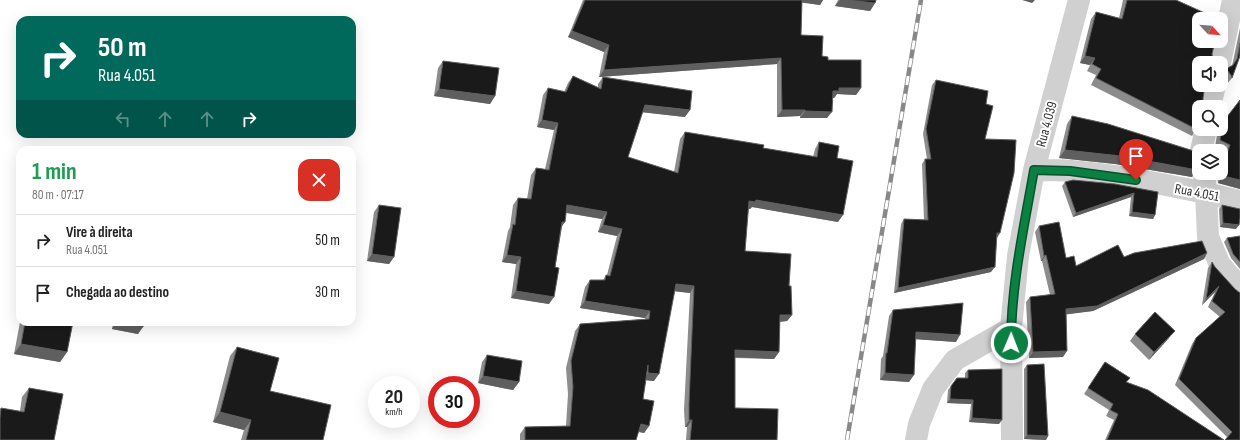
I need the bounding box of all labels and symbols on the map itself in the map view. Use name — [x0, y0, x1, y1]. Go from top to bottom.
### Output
north arrow — [1192, 12, 1228, 48]
street label: Rua 4.039 — [1032, 100, 1061, 149]
pin — [1119, 139, 1153, 180]
street label: Rua 4.051 — [1173, 180, 1221, 205]
position arrow — [990, 322, 1032, 364]
speed limit sign: 30 — [428, 376, 480, 428]

